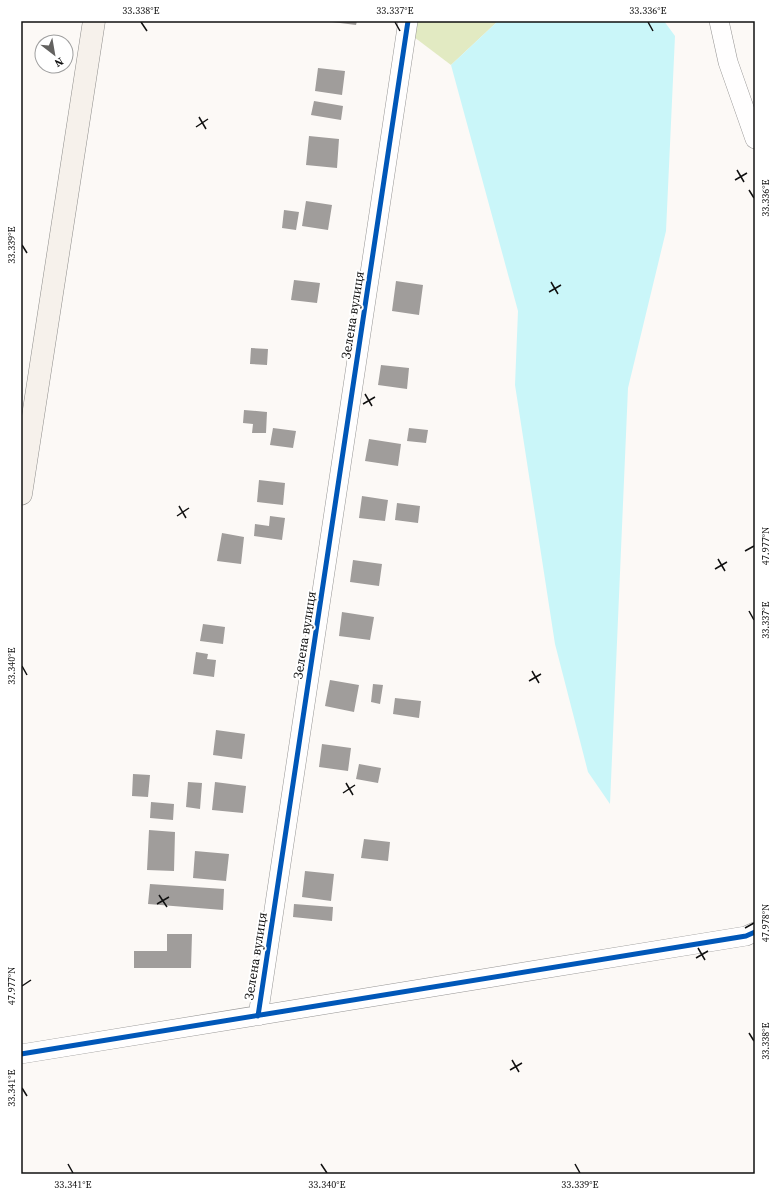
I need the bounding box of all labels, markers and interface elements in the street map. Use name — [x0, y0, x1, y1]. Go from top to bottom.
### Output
text: 33.338°E — [122, 4, 160, 17]
text: 33.337°E — [376, 4, 414, 17]
text: 33.336°E — [629, 4, 667, 17]
north arrow — [34, 34, 74, 74]
text: N — [52, 54, 66, 71]
text: 33.336°E — [759, 179, 772, 217]
text: 33.339°E — [5, 226, 18, 264]
street label: Зелена вулиця — [337, 270, 368, 360]
text: 47.977°N — [759, 527, 772, 565]
street label: Зелена вулиця — [289, 590, 320, 680]
text: 33.337°E — [759, 601, 772, 639]
text: 33.340°E — [5, 647, 18, 685]
text: 47.978°N — [759, 904, 772, 942]
street label: Зелена вулиця — [240, 911, 271, 1001]
text: 47.977°N — [5, 967, 18, 1005]
text: 33.338°E — [759, 1022, 772, 1060]
text: 33.341°E — [5, 1069, 18, 1107]
text: 33.341°E — [54, 1178, 92, 1191]
text: 33.340°E — [308, 1178, 346, 1191]
text: 33.339°E — [561, 1178, 599, 1191]

